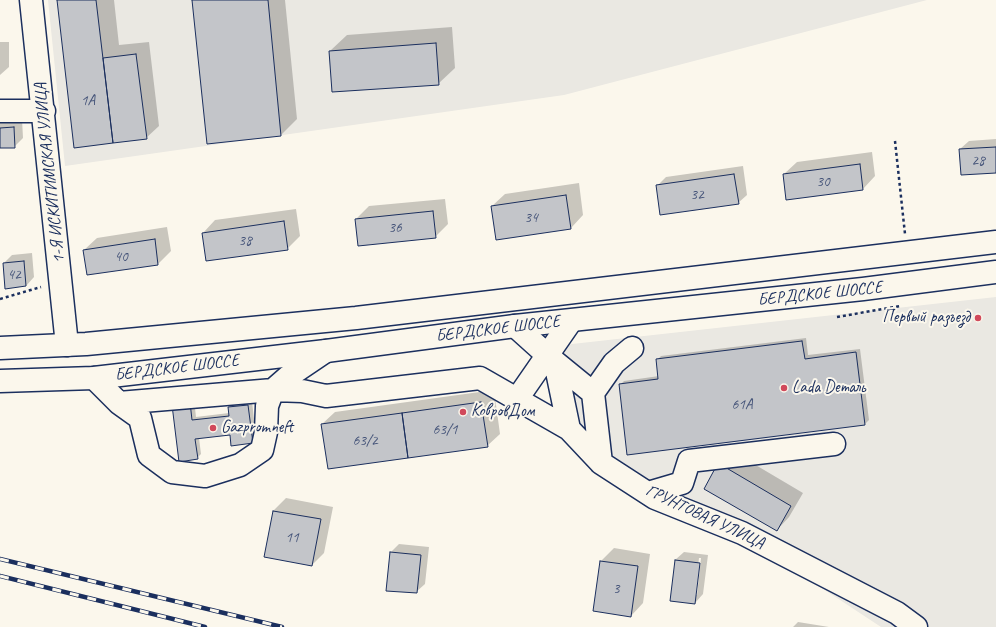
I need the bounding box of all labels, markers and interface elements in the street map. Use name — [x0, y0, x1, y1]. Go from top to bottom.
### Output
street label: 1-Я ИСКИТИМСКАЯ УЛИЦА — [30, 82, 70, 264]
house number: 1А — [81, 92, 95, 110]
house number: 28 — [971, 152, 985, 170]
house number: 30 — [816, 173, 830, 191]
house number: 32 — [690, 186, 704, 204]
house number: 34 — [524, 209, 538, 227]
house number: 36 — [388, 219, 402, 237]
house number: 38 — [238, 232, 252, 250]
house number: 40 — [114, 248, 128, 266]
house number: 42 — [7, 266, 21, 284]
street label: БЕРДСКОЕ ШОССЕ — [757, 277, 883, 311]
place label: Первый разъезд — [883, 308, 970, 328]
street label: БЕРДСКОЕ ШОССЕ — [435, 311, 561, 347]
marker: Первый разъезд — [973, 313, 983, 323]
street label: БЕРДСКОЕ ШОССЕ — [114, 350, 240, 386]
place label: Lada Dеталь — [792, 378, 865, 398]
marker: Lada Dеталь — [779, 383, 789, 393]
house number: 61А — [731, 396, 753, 414]
place label: КовровДом — [471, 402, 535, 422]
marker: КовровДом — [458, 407, 468, 417]
place label: Gazpromneft — [221, 418, 293, 438]
house number: 63/1 — [432, 421, 458, 439]
marker: Gazpromneft — [208, 423, 218, 433]
house number: 63/2 — [352, 432, 378, 450]
street label: ГРУНТОВАЯ УЛИЦА — [642, 480, 768, 554]
house number: 11 — [285, 529, 299, 547]
house number: 3 — [613, 580, 619, 598]

